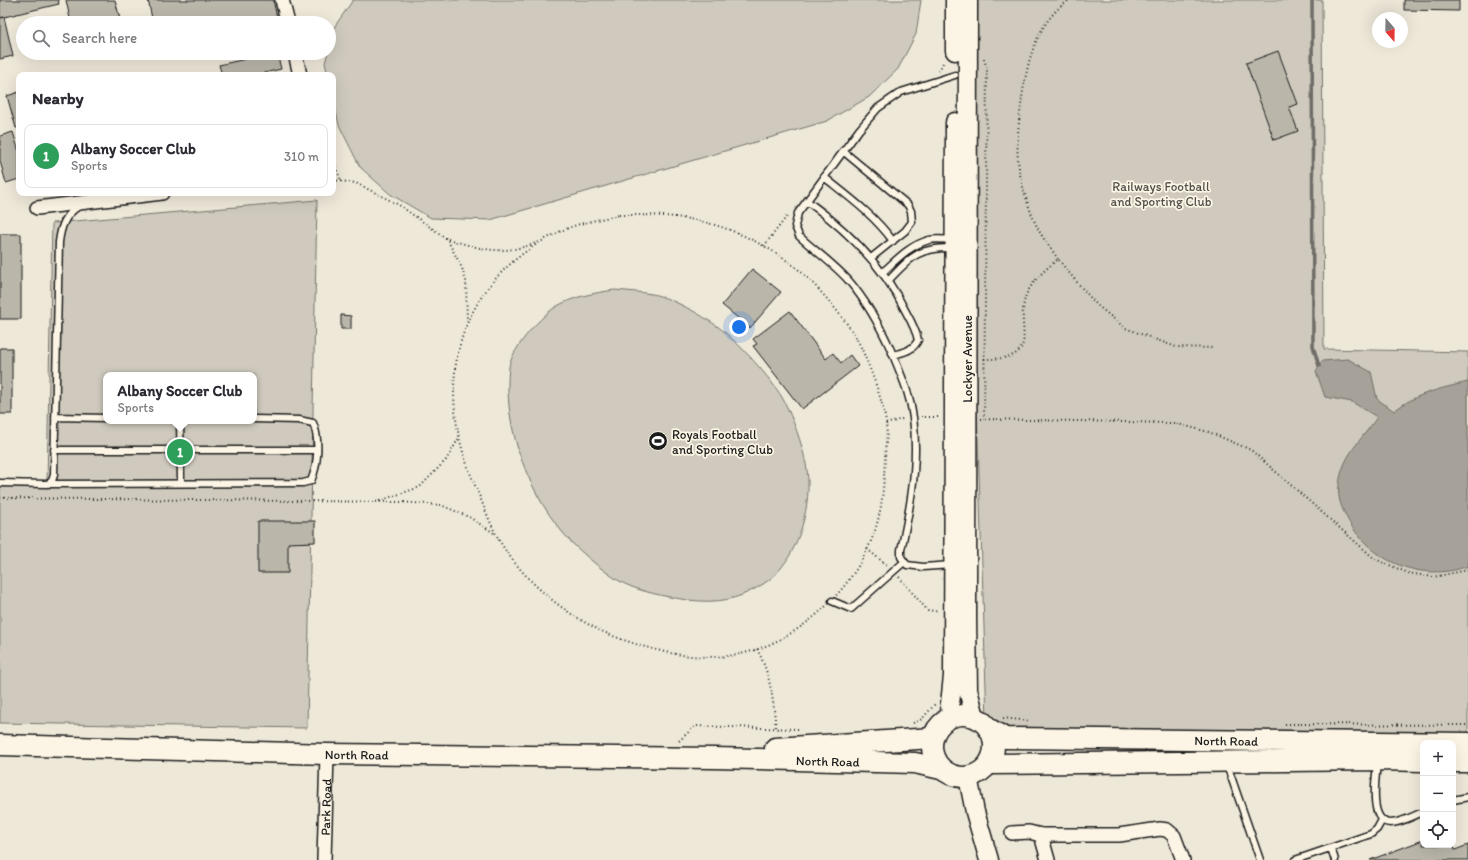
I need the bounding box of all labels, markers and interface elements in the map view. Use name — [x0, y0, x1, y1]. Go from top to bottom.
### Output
north arrow — [1372, 12, 1408, 48]
search box — [16, 16, 336, 60]
icon: search — [30, 27, 52, 49]
text: Search here — [62, 29, 137, 47]
text: Nearby — [32, 88, 84, 108]
text: Albany Soccer Club — [71, 140, 196, 158]
text: 1 — [43, 149, 49, 164]
text: 310 m — [284, 149, 319, 164]
text: Sports — [71, 158, 107, 173]
park label: Railways Football and Sporting Club — [1110, 179, 1212, 209]
street label: Lockyer Avenue — [960, 315, 975, 403]
your location — [729, 317, 749, 337]
popup — [103, 372, 257, 424]
text: Albany Soccer Club — [118, 382, 242, 400]
text: Sports — [118, 400, 154, 415]
place label: Royals Football and Sporting Club — [672, 427, 773, 457]
sports icon: Royals Football and Sporting Club — [647, 430, 669, 452]
pin: 1 — [167, 437, 193, 467]
street label: North Road — [1194, 733, 1258, 749]
map controls — [1420, 740, 1456, 848]
button: + — [1420, 740, 1456, 776]
street label: North Road — [325, 747, 389, 763]
street label: North Road — [796, 753, 860, 770]
button: − — [1420, 776, 1456, 812]
street label: Park Road — [318, 778, 334, 836]
button: locate — [1420, 812, 1456, 848]

